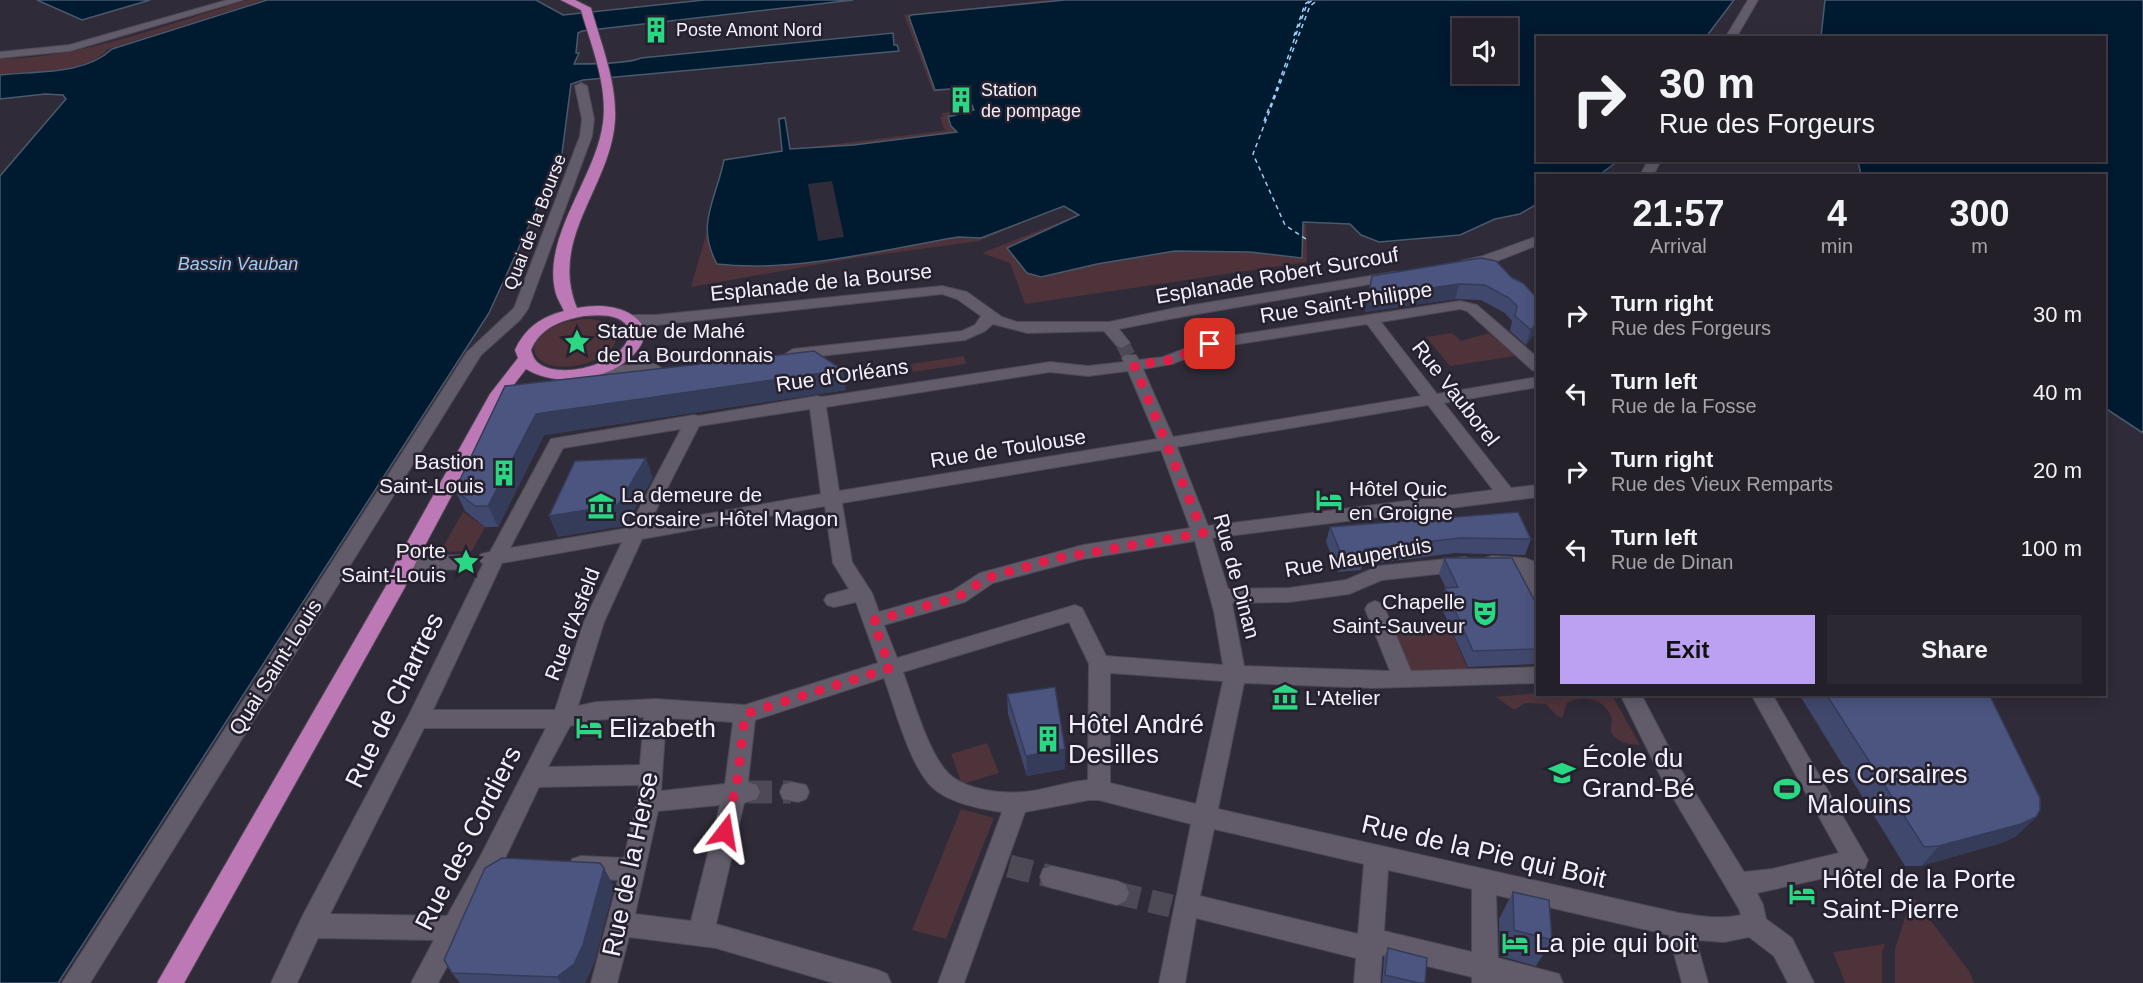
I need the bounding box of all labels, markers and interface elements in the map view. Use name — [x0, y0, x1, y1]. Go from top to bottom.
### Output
building icon: Poste Amont Nord — [641, 15, 671, 45]
map controls — [1452, 18, 1518, 84]
button: sound — [1452, 18, 1518, 84]
place label: Poste Amont Nord — [676, 20, 822, 40]
icon: right — [1560, 60, 1638, 138]
text: 30 m — [1659, 60, 1755, 107]
place label: Station de pompage — [981, 80, 1081, 121]
building icon: Station de pompage — [946, 85, 976, 115]
text: Rue des Forgeurs — [1659, 109, 1875, 139]
street label: Quai de la Bourse — [500, 151, 570, 293]
text: 21:57 — [1632, 193, 1724, 234]
text: 4 — [1827, 193, 1847, 234]
text: 300 — [1949, 193, 2010, 234]
text: Arrival — [1650, 235, 1707, 257]
text: min — [1821, 235, 1853, 257]
text: m — [1971, 235, 1988, 257]
street label: Esplanade Robert Surcouf — [1154, 242, 1400, 308]
water label: Bassin Vauban — [178, 254, 298, 274]
street label: Esplanade de la Bourse — [709, 259, 933, 305]
street label: Rue Saint-Philippe — [1258, 277, 1434, 327]
text: Turn right — [1611, 291, 1713, 316]
icon: right — [1560, 299, 1593, 332]
text: 30 m — [2033, 302, 2082, 327]
text: Rue des Forgeurs — [1611, 317, 1771, 339]
pin — [1184, 318, 1235, 369]
place label: Statue de Mahé de La Bourdonnais — [597, 319, 773, 366]
place icon: Statue de Mahé de La Bourdonnais — [562, 327, 592, 357]
icon: arrive — [1193, 327, 1226, 360]
street label: Rue Vauborel — [1408, 336, 1504, 450]
street label: Rue d'Orléans — [774, 354, 910, 396]
text: Turn left — [1611, 369, 1697, 394]
icon: left — [1560, 377, 1593, 410]
text: 40 m — [2033, 380, 2082, 405]
text: Rue de la Fosse — [1611, 395, 1757, 417]
street label: Rue de Toulouse — [929, 424, 1087, 472]
text: Turn right — [1611, 447, 1713, 472]
place label: Bastion Saint-Louis — [379, 450, 484, 497]
icon: right — [1560, 455, 1593, 488]
building icon: Bastion Saint-Louis — [489, 458, 519, 488]
text: 20 m — [2033, 458, 2082, 483]
text: Rue des Vieux Remparts — [1611, 473, 1833, 495]
place label: Hôtel Quic en Groigne — [1349, 477, 1453, 524]
place label: La demeure de Corsaire - Hôtel Magon — [621, 483, 838, 530]
hotel icon: Hôtel Quic en Groigne — [1314, 485, 1344, 515]
museum icon: La demeure de Corsaire - Hôtel Magon — [586, 491, 616, 521]
street label: Rue de Dinan — [1209, 511, 1265, 641]
text: Turn left — [1611, 525, 1697, 550]
street label: Rue Maupertuis — [1283, 533, 1433, 581]
icon: left — [1560, 533, 1593, 566]
text: 100 m — [2021, 536, 2082, 561]
place label: Porte Saint-Louis — [341, 539, 446, 586]
place icon: Porte Saint-Louis — [451, 547, 481, 577]
text: Rue de Dinan — [1611, 551, 1733, 573]
street label: Rue d'Asfeld — [540, 565, 604, 683]
place label: Chapelle Saint-Sauveur — [1332, 590, 1465, 637]
street label: Quai Saint-Louis — [224, 595, 326, 739]
theatre icon: Chapelle Saint-Sauveur — [1470, 598, 1500, 628]
street label: Rue de Chartres — [339, 608, 449, 792]
button: Exit — [1560, 615, 1815, 684]
button: Share — [1827, 615, 2082, 684]
museum icon: L'Atelier — [1270, 682, 1300, 712]
place label: L'Atelier — [1305, 686, 1380, 709]
place label: Hôtel André Desilles — [1068, 709, 1204, 769]
hotel icon: Elizabeth — [574, 713, 604, 743]
place label: Elizabeth — [609, 713, 716, 743]
building icon: Hôtel André Desilles — [1033, 724, 1063, 754]
street label: Rue des Cordiers — [409, 741, 527, 935]
place label: École du Grand-Bé — [1582, 743, 1695, 803]
school or university icon: École du Grand-Bé — [1547, 758, 1577, 788]
place label: Les Corsaires Malouins — [1807, 759, 1967, 819]
street label: Rue de la Herse — [596, 769, 664, 959]
sports icon: Les Corsaires Malouins — [1772, 774, 1802, 804]
position arrow — [693, 800, 757, 864]
street label: Rue de la Pie qui Boit — [1359, 808, 1610, 894]
place label: Hôtel de la Porte Saint-Pierre — [1822, 864, 2016, 924]
hotel icon: Hôtel de la Porte Saint-Pierre — [1787, 879, 1817, 909]
hotel icon: La pie qui boit — [1500, 928, 1530, 958]
place label: La pie qui boit — [1535, 928, 1698, 958]

